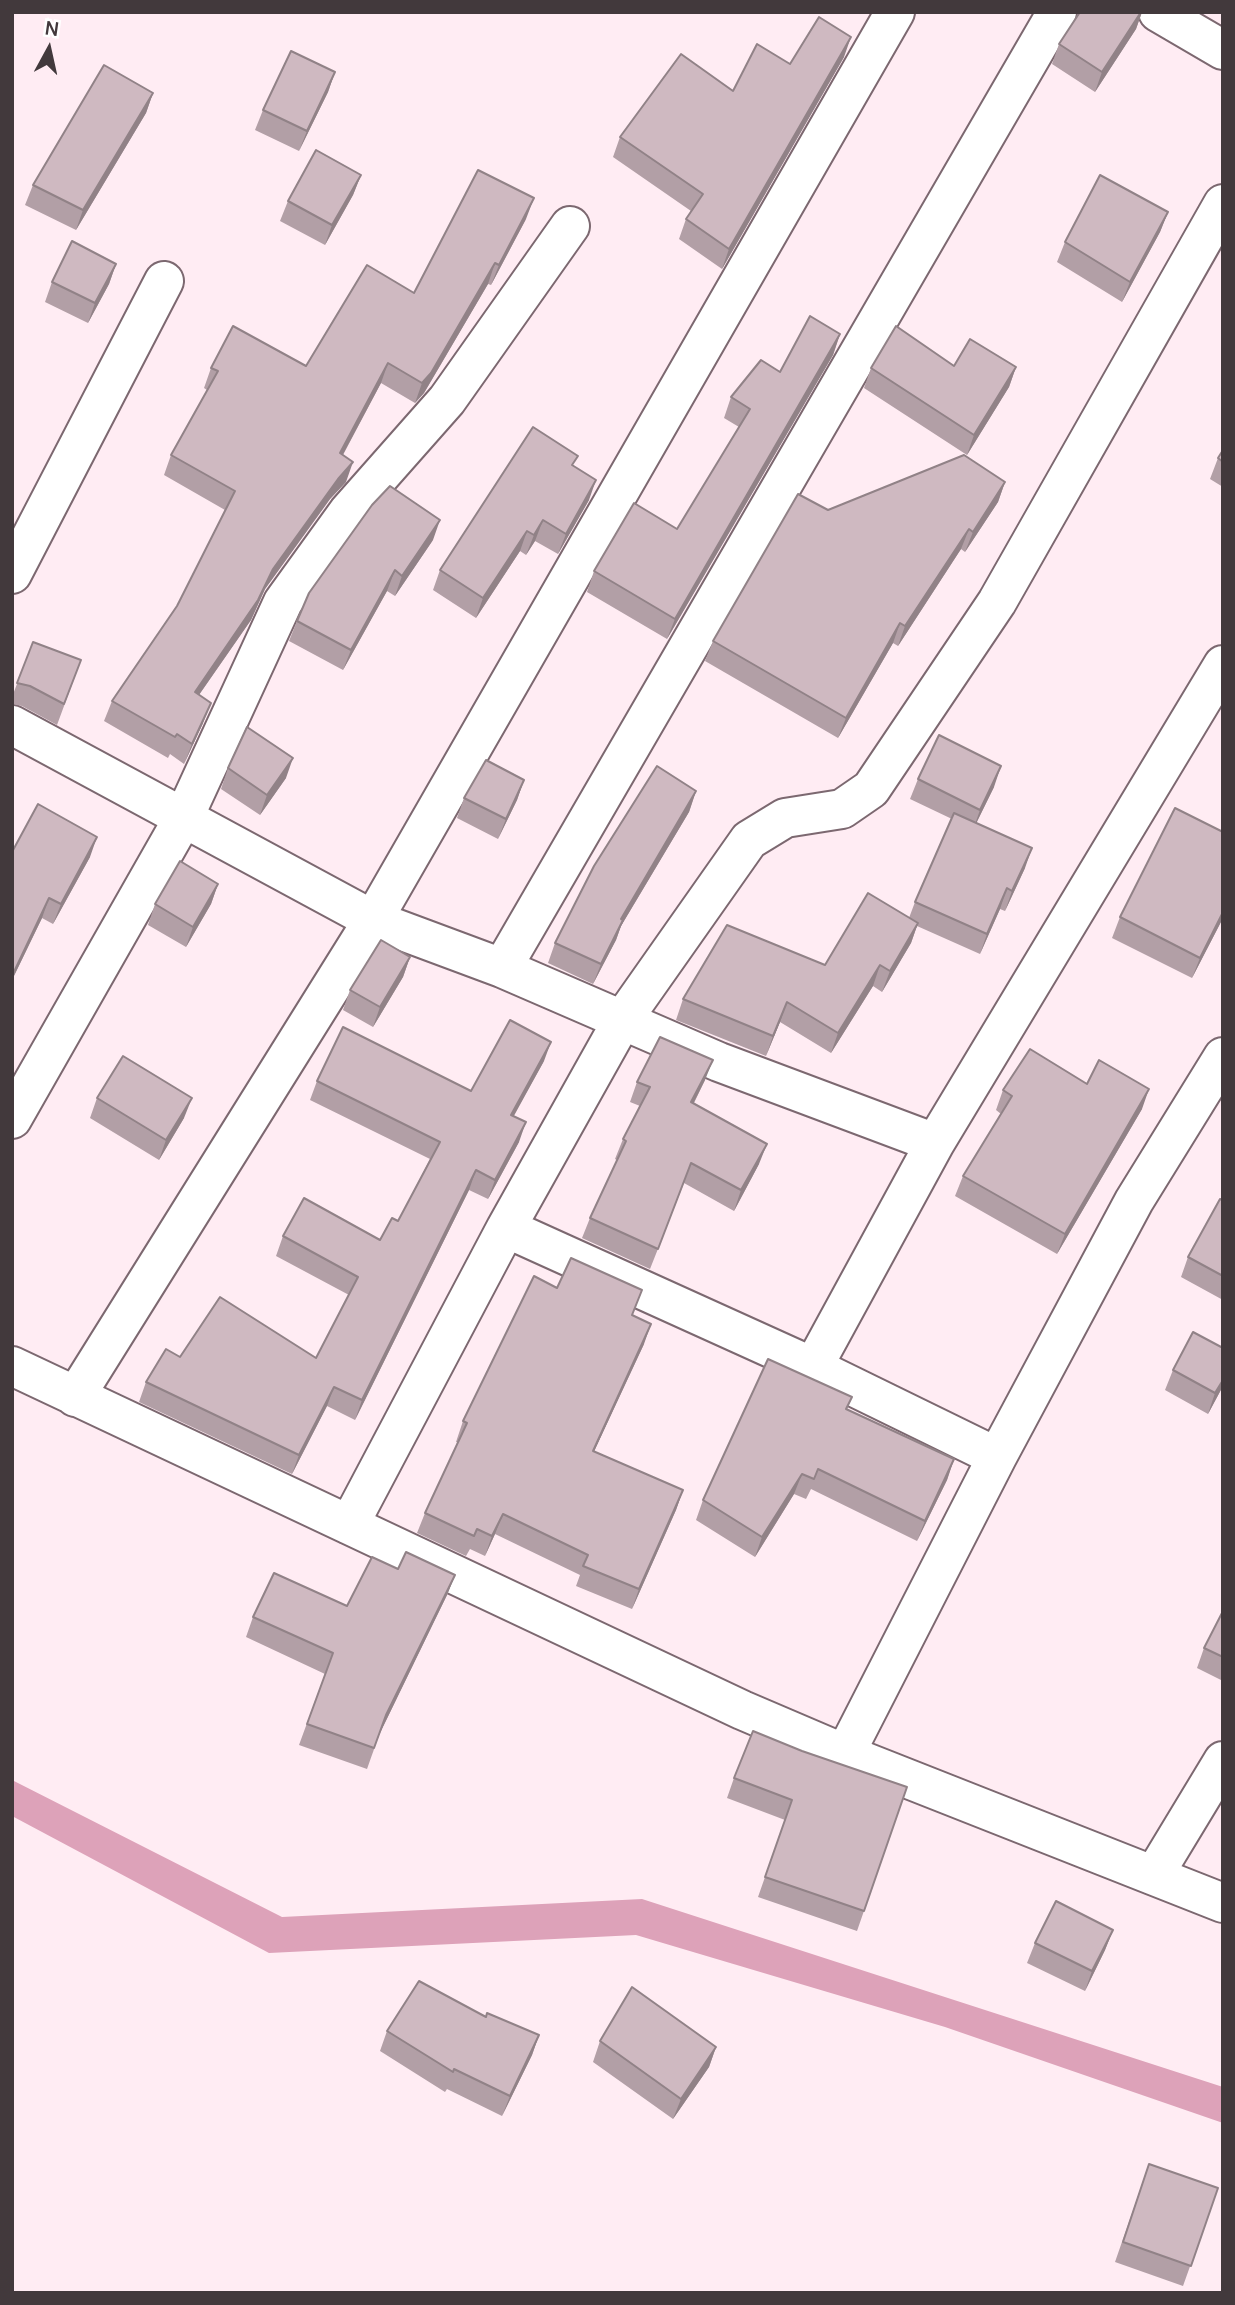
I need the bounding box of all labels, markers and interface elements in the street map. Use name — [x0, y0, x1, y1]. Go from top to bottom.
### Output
north arrow — [14, 14, 84, 84]
text: N — [43, 14, 60, 42]

